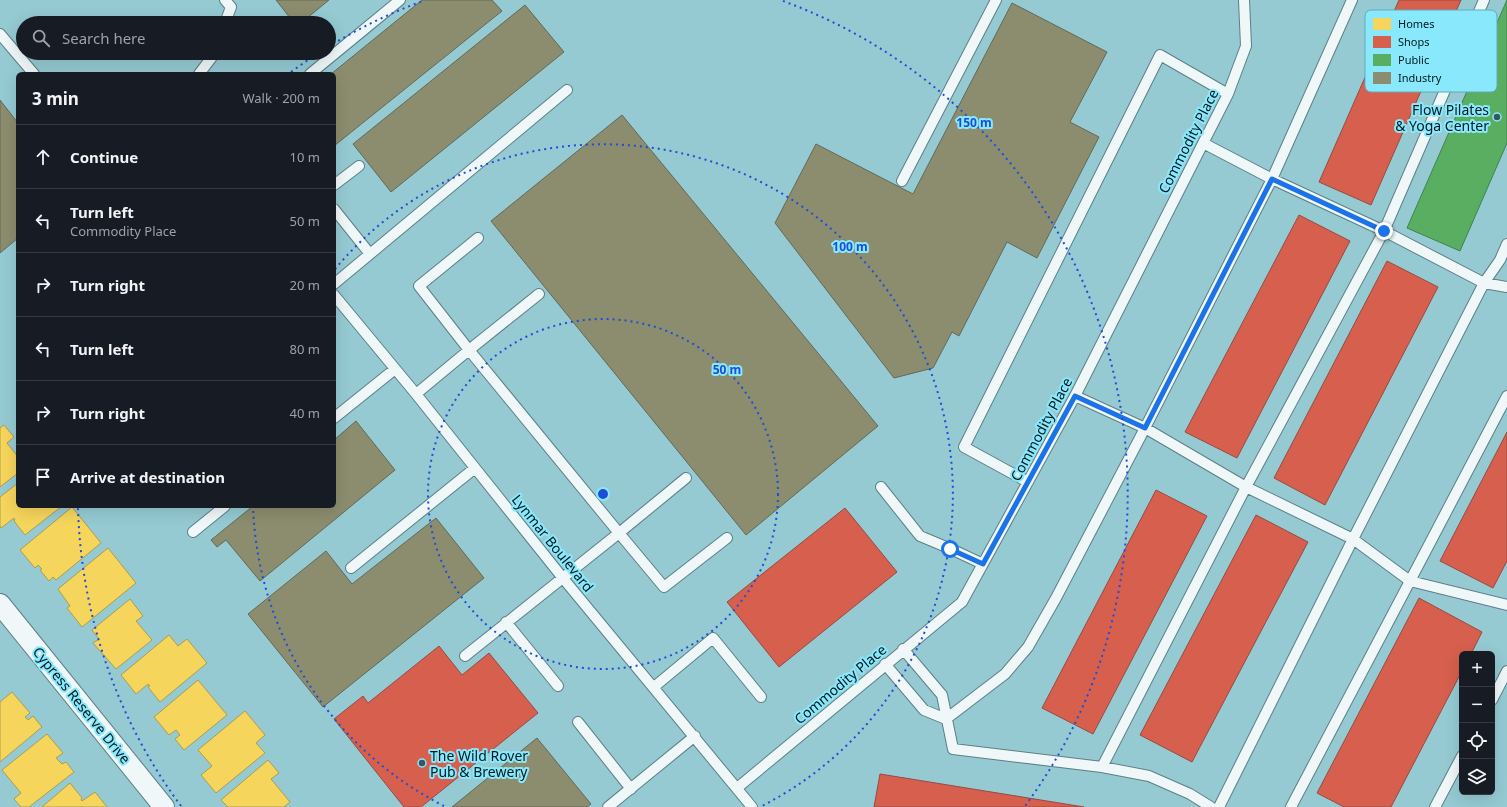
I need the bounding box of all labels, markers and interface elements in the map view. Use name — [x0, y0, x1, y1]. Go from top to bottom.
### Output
legend — [1365, 10, 1497, 92]
search box — [16, 16, 336, 60]
text: Homes — [1398, 16, 1435, 31]
icon: search — [30, 27, 52, 49]
text: Search here — [62, 28, 145, 48]
text: Shops — [1398, 34, 1430, 49]
text: Public — [1398, 52, 1429, 67]
text: Industry — [1398, 70, 1442, 85]
street label: Commodity Place — [1154, 86, 1223, 196]
text: 3 min — [32, 87, 79, 110]
text: Walk · 200 m — [242, 89, 320, 107]
place label: Flow Pilates & Yoga Center — [1395, 100, 1489, 135]
marker: Flow Pilates & Yoga Center — [1492, 112, 1502, 122]
text: 150 m — [956, 114, 992, 131]
icon: ahead — [32, 146, 54, 168]
text: Continue — [70, 147, 138, 167]
text: 10 m — [290, 148, 320, 166]
text: Turn left — [70, 202, 134, 222]
icon: left — [32, 210, 54, 232]
text: 50 m — [290, 212, 320, 230]
text: Commodity Place — [70, 222, 176, 240]
route end — [1375, 222, 1393, 240]
text: 100 m — [832, 238, 868, 255]
icon: right — [32, 274, 54, 296]
text: Turn right — [70, 275, 145, 295]
text: 20 m — [290, 276, 320, 294]
icon: left — [32, 338, 54, 360]
text: Turn left — [70, 339, 134, 359]
text: 80 m — [290, 340, 320, 358]
text: 50 m — [713, 361, 741, 378]
street label: Commodity Place — [1006, 374, 1076, 484]
icon: right — [32, 402, 54, 424]
text: Turn right — [70, 403, 145, 423]
text: 40 m — [290, 404, 320, 422]
icon: arrive — [32, 466, 54, 488]
text: Arrive at destination — [70, 467, 225, 487]
centre of rings — [596, 487, 610, 501]
street label: Lynmar Boulevard — [508, 490, 598, 596]
route start — [941, 540, 959, 558]
street label: Commodity Place — [790, 640, 890, 728]
street label: Cypress Reserve Drive — [29, 643, 135, 768]
map controls — [1459, 651, 1495, 795]
button: + — [1459, 651, 1495, 687]
button: − — [1459, 687, 1495, 723]
button: locate — [1459, 723, 1495, 759]
place label: The Wild Rover Pub & Brewery — [430, 746, 528, 781]
marker: The Wild Rover Pub & Brewery — [417, 758, 427, 768]
button: layers — [1459, 759, 1495, 795]

